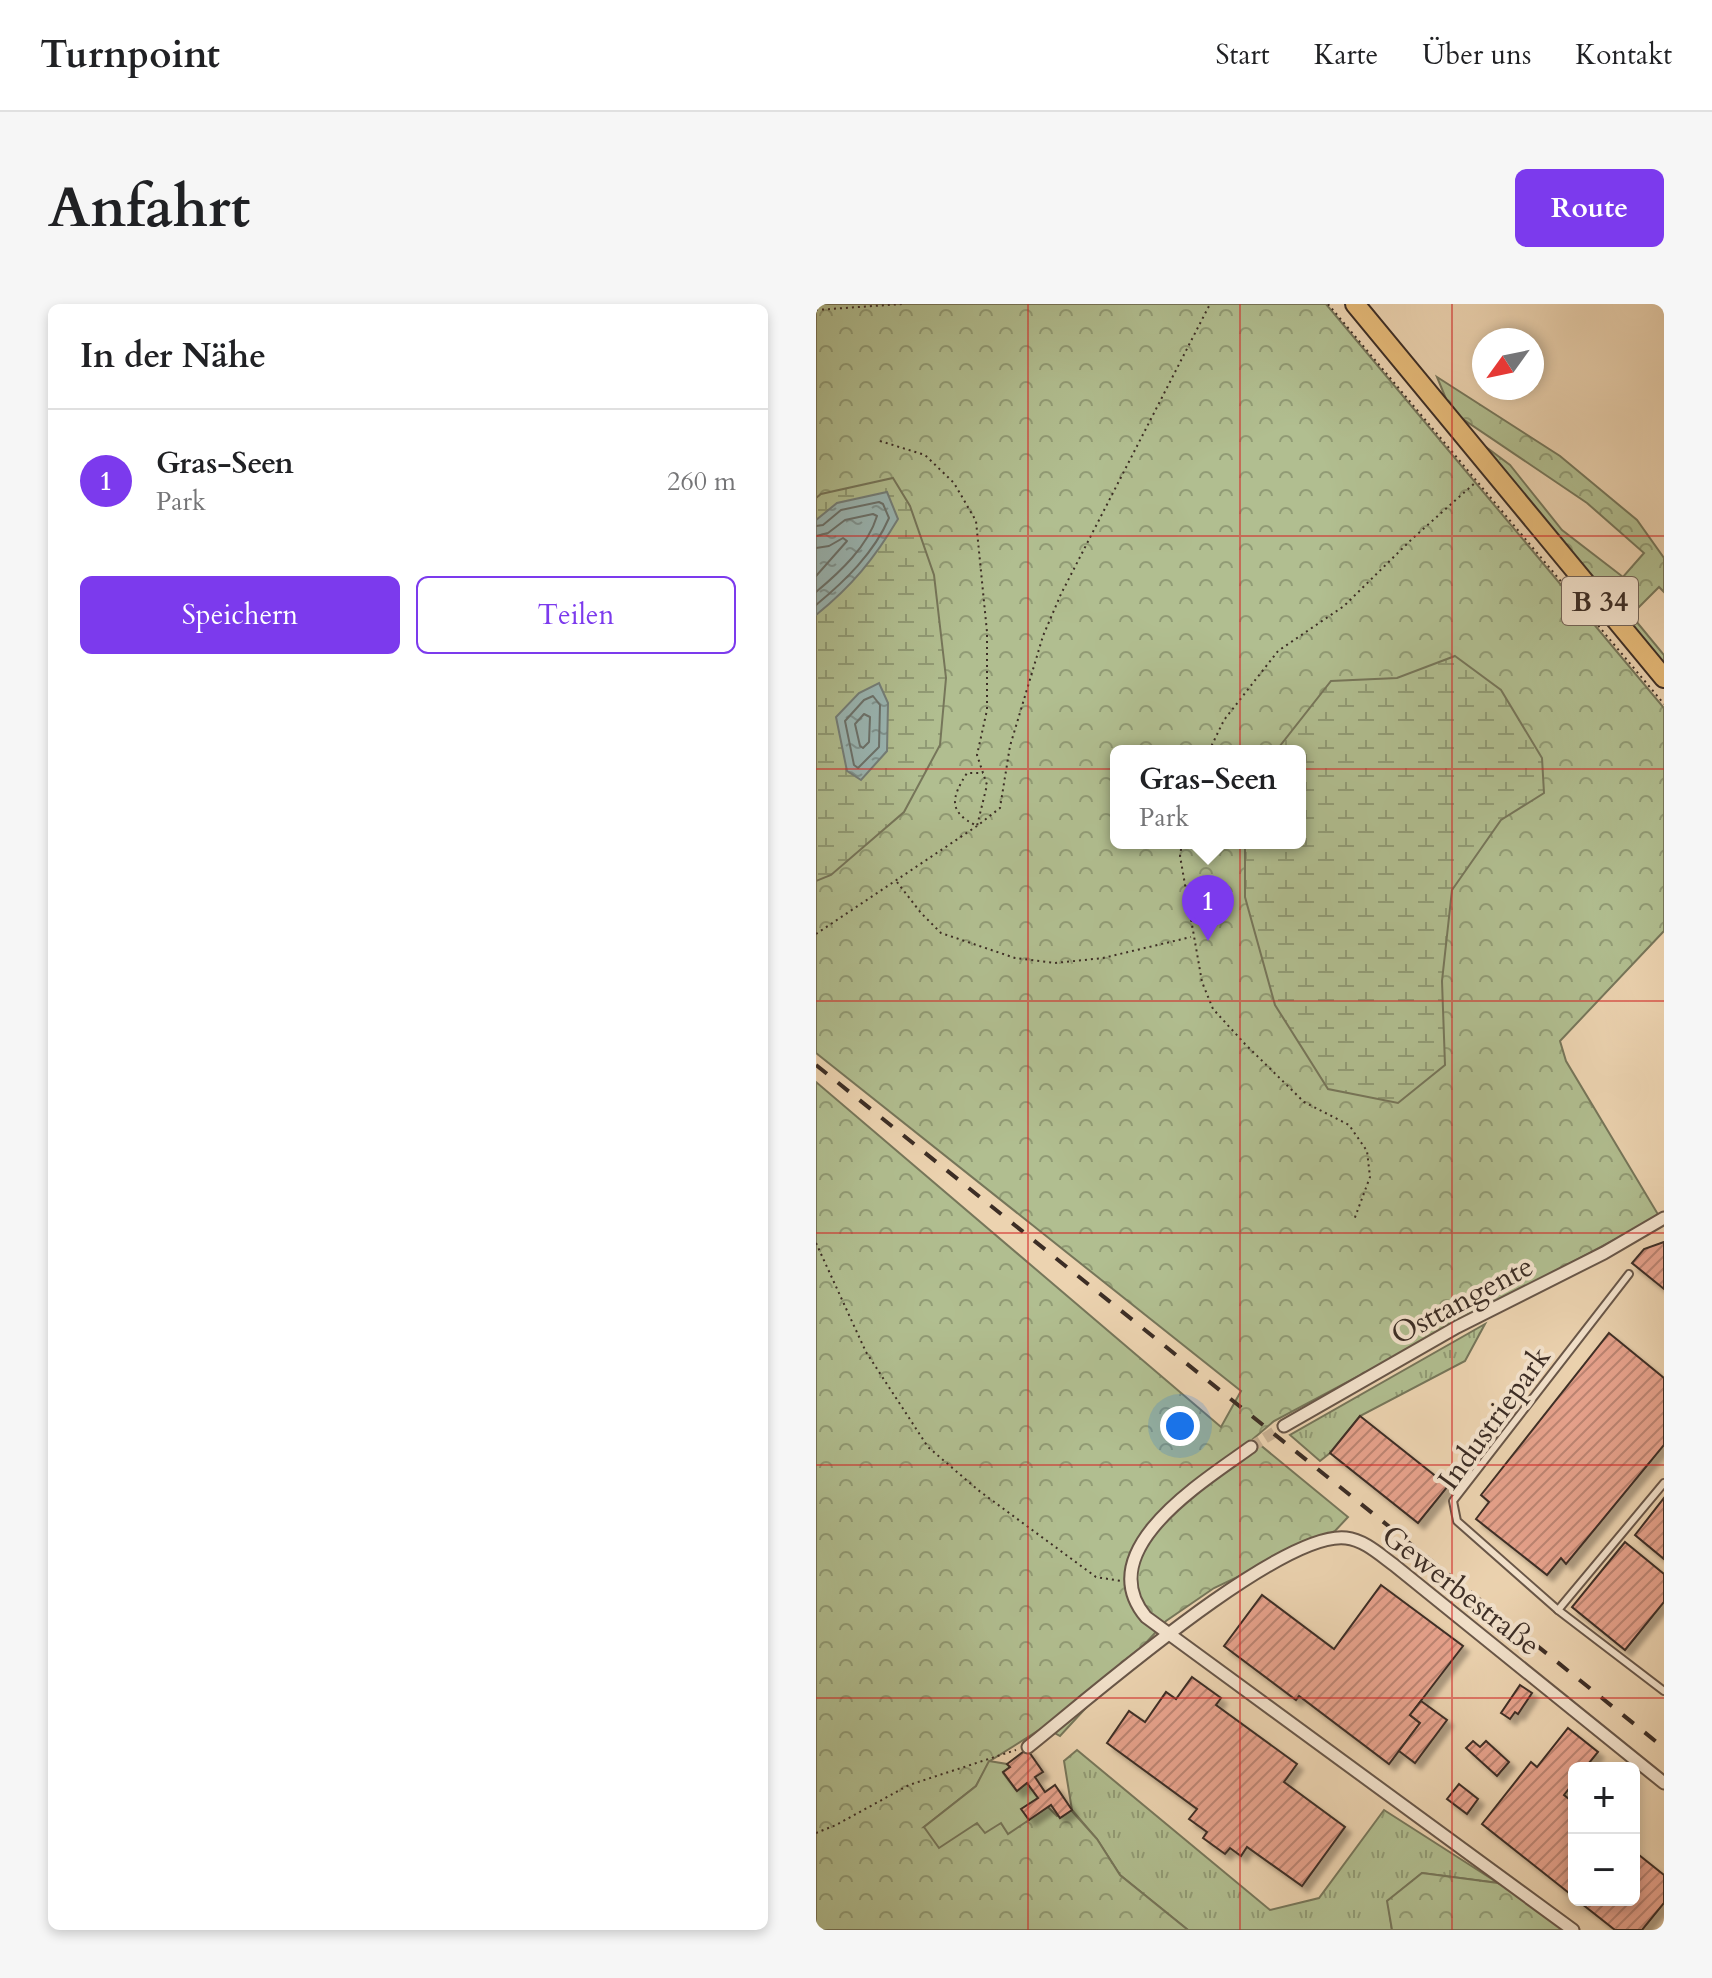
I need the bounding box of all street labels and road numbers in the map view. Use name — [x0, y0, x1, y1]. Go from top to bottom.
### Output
road number: B 34 — [1562, 577, 1638, 625]
street label: Osttangente — [1384, 1246, 1541, 1355]
street label: Industriepark — [1428, 1338, 1560, 1498]
street label: Gewerbestraße — [1373, 1516, 1548, 1665]

